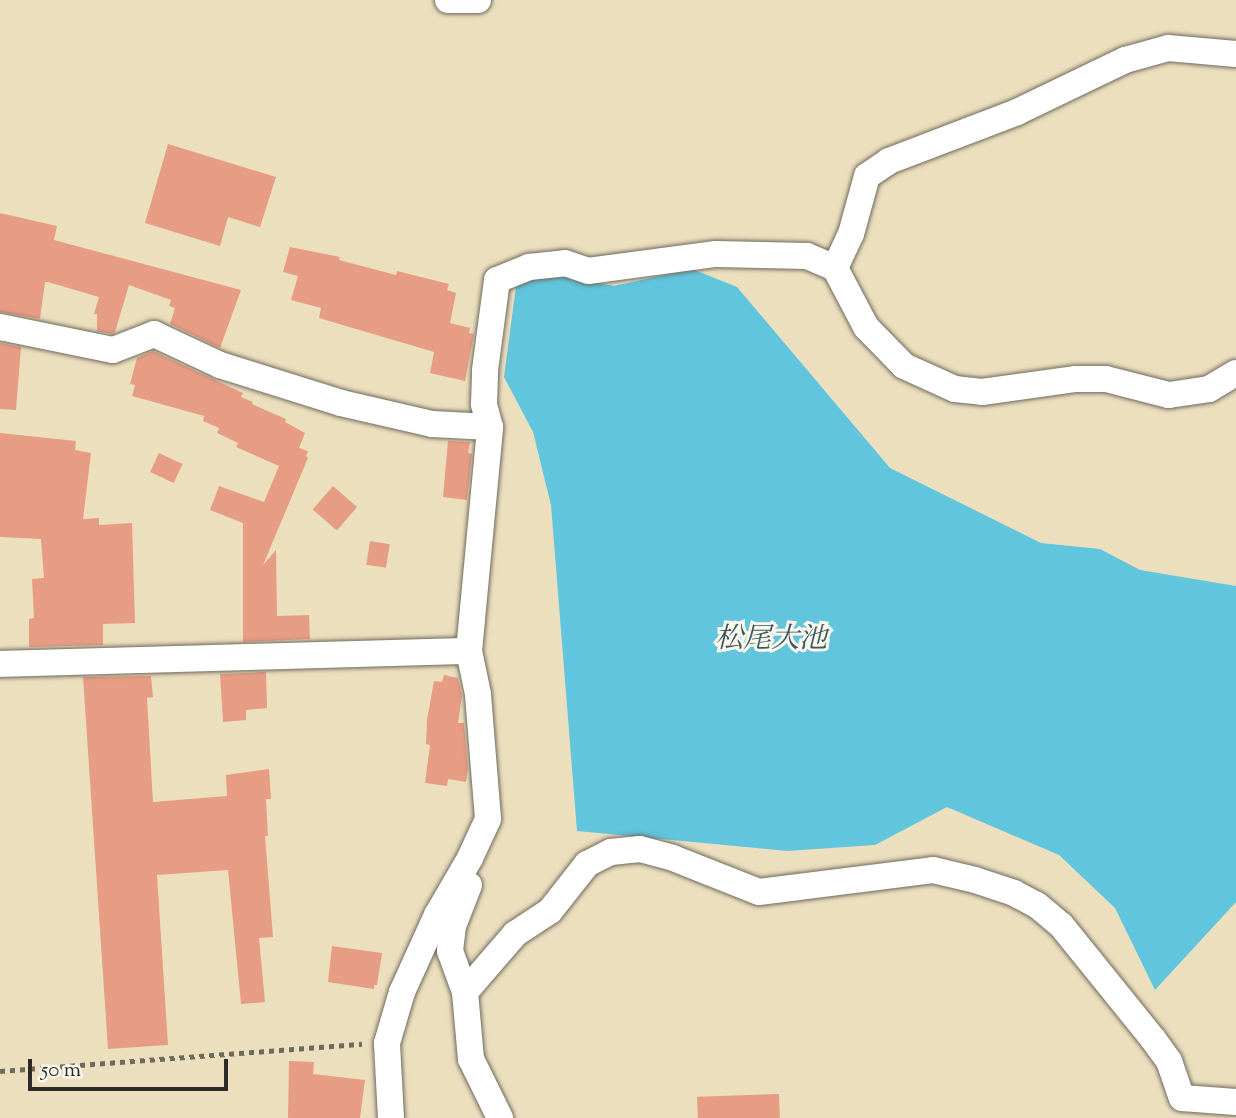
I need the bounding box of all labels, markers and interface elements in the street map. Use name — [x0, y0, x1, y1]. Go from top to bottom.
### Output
water label: 松尾大池 — [715, 623, 827, 657]
scale bar — [32, 1044, 231, 1088]
text: 50 m — [41, 1056, 81, 1086]

